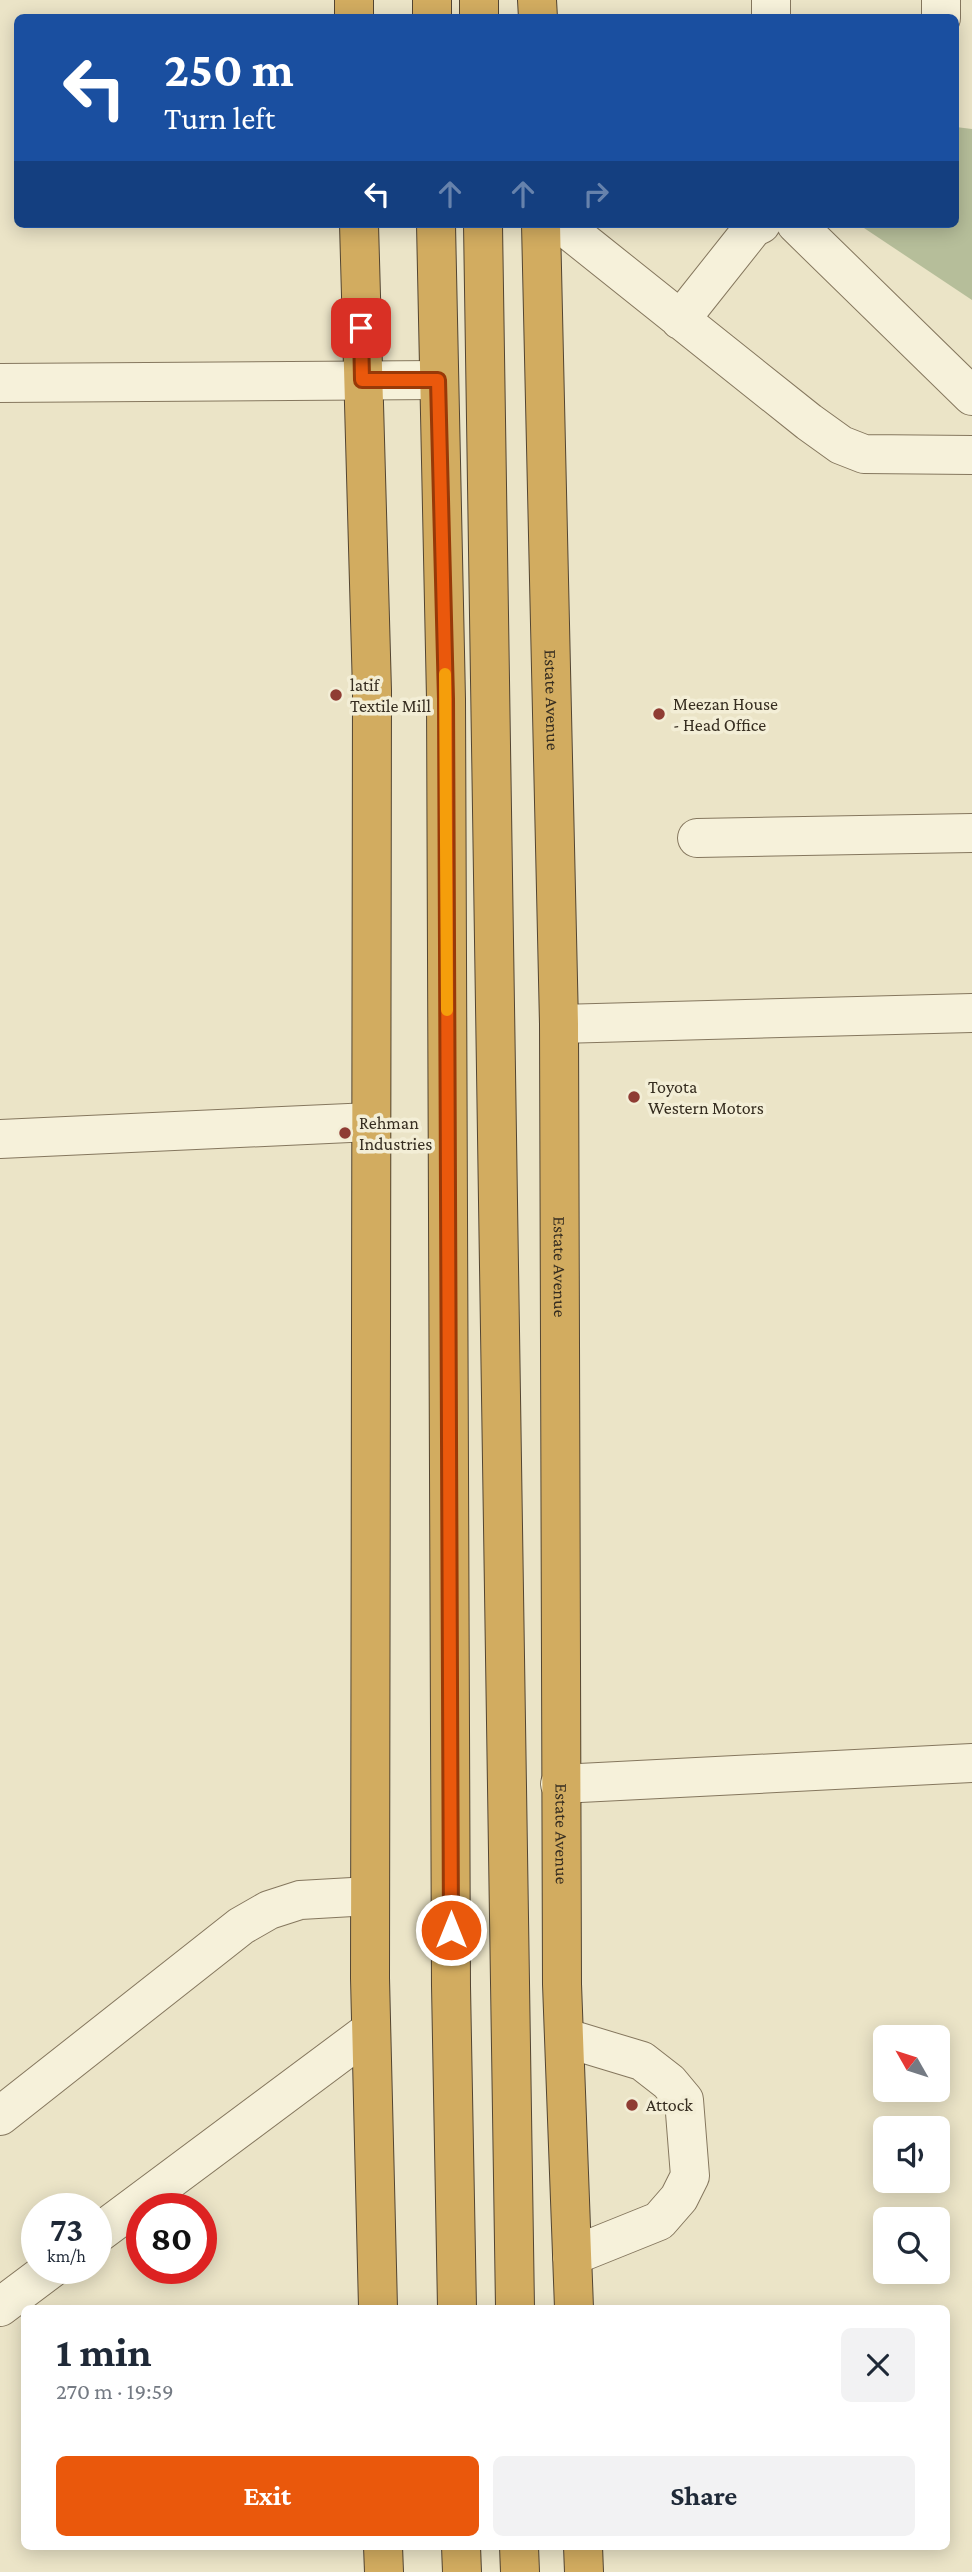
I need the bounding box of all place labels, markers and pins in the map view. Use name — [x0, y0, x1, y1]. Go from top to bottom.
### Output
pin — [331, 298, 391, 358]
place label: latif Textile Mill — [350, 675, 431, 716]
marker: latif Textile Mill — [328, 687, 344, 703]
place label: Meezan House - Head Office — [673, 694, 778, 735]
marker: Meezan House - Head Office — [651, 706, 667, 722]
place label: Toyota Western Motors — [648, 1077, 764, 1118]
marker: Toyota Western Motors — [626, 1089, 642, 1105]
place label: Rehman Industries — [359, 1113, 432, 1154]
marker: Rehman Industries — [337, 1125, 353, 1141]
place label: Attock — [646, 2095, 693, 2115]
marker: Attock — [624, 2097, 640, 2113]

